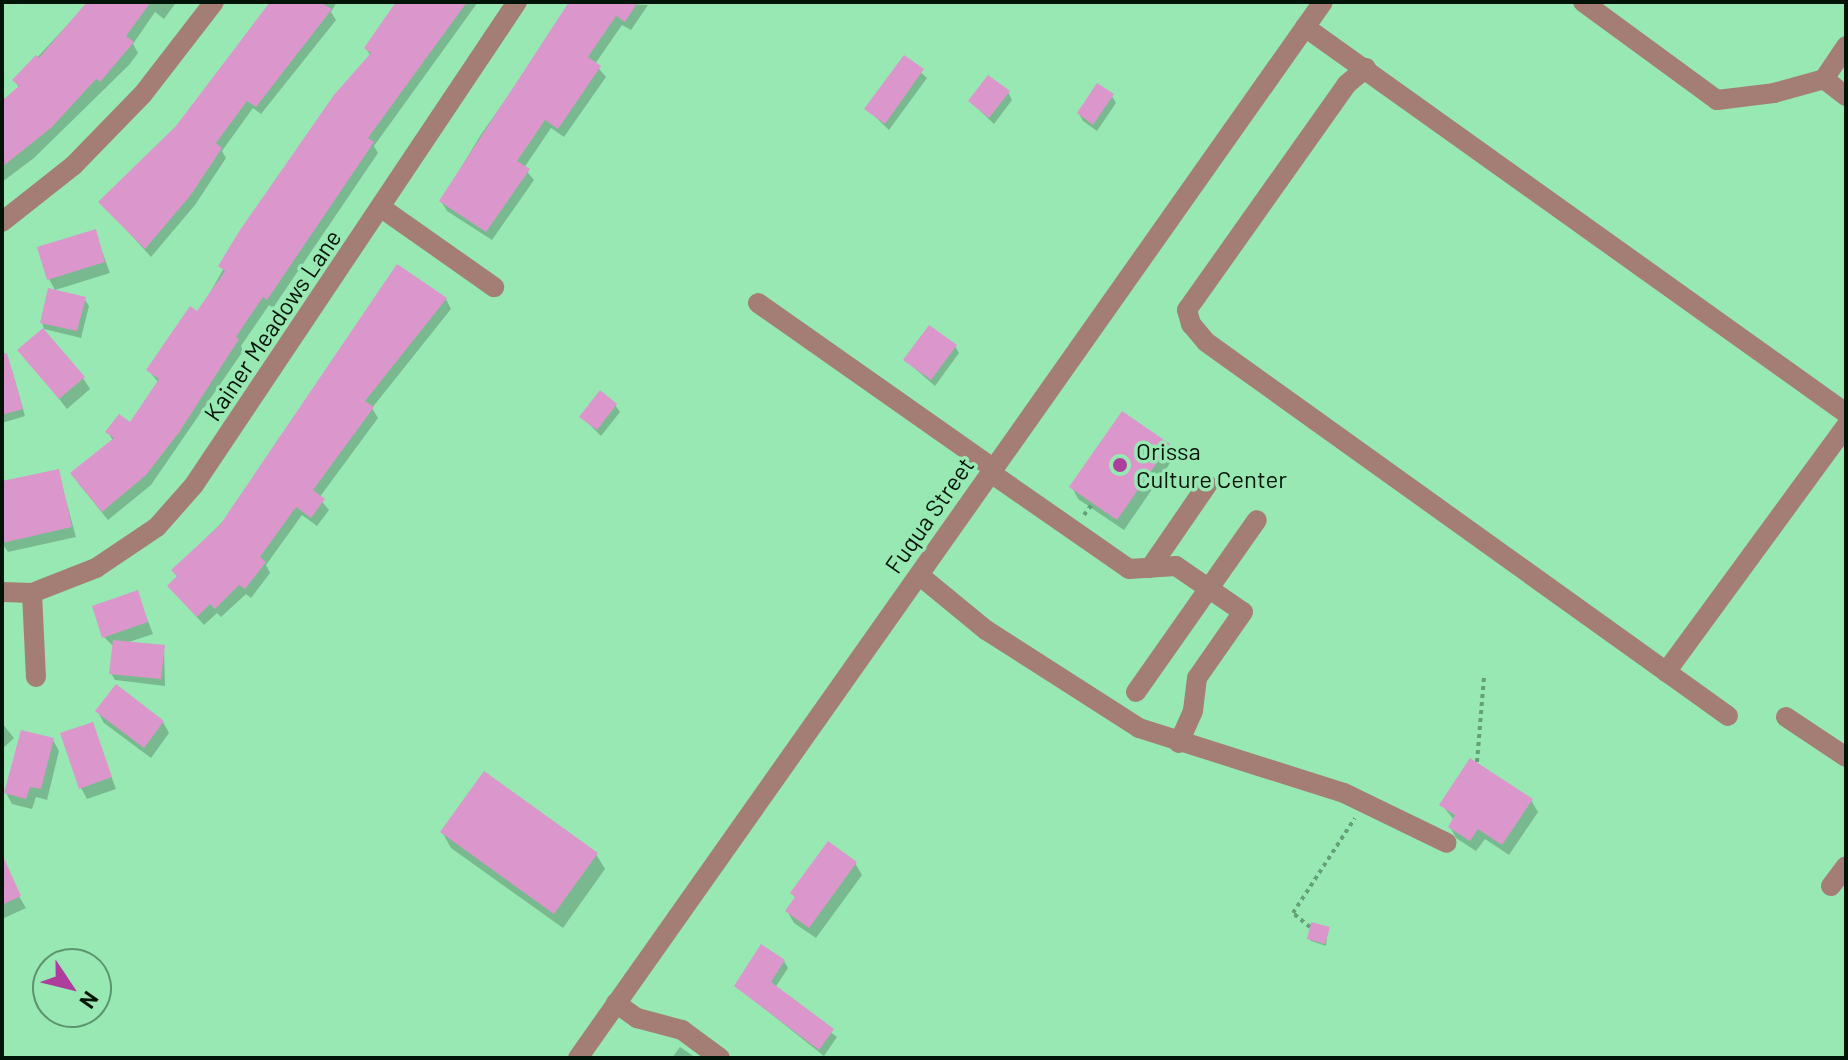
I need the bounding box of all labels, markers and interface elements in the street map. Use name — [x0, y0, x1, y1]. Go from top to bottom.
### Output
street label: Kainer Meadows Lane — [197, 224, 347, 426]
place label: Orissa Culture Center — [1136, 437, 1287, 493]
street label: Fuqua Street — [879, 452, 979, 578]
marker: Orissa Culture Center — [1111, 456, 1129, 474]
north arrow — [32, 948, 112, 1028]
text: N — [75, 987, 105, 1014]

